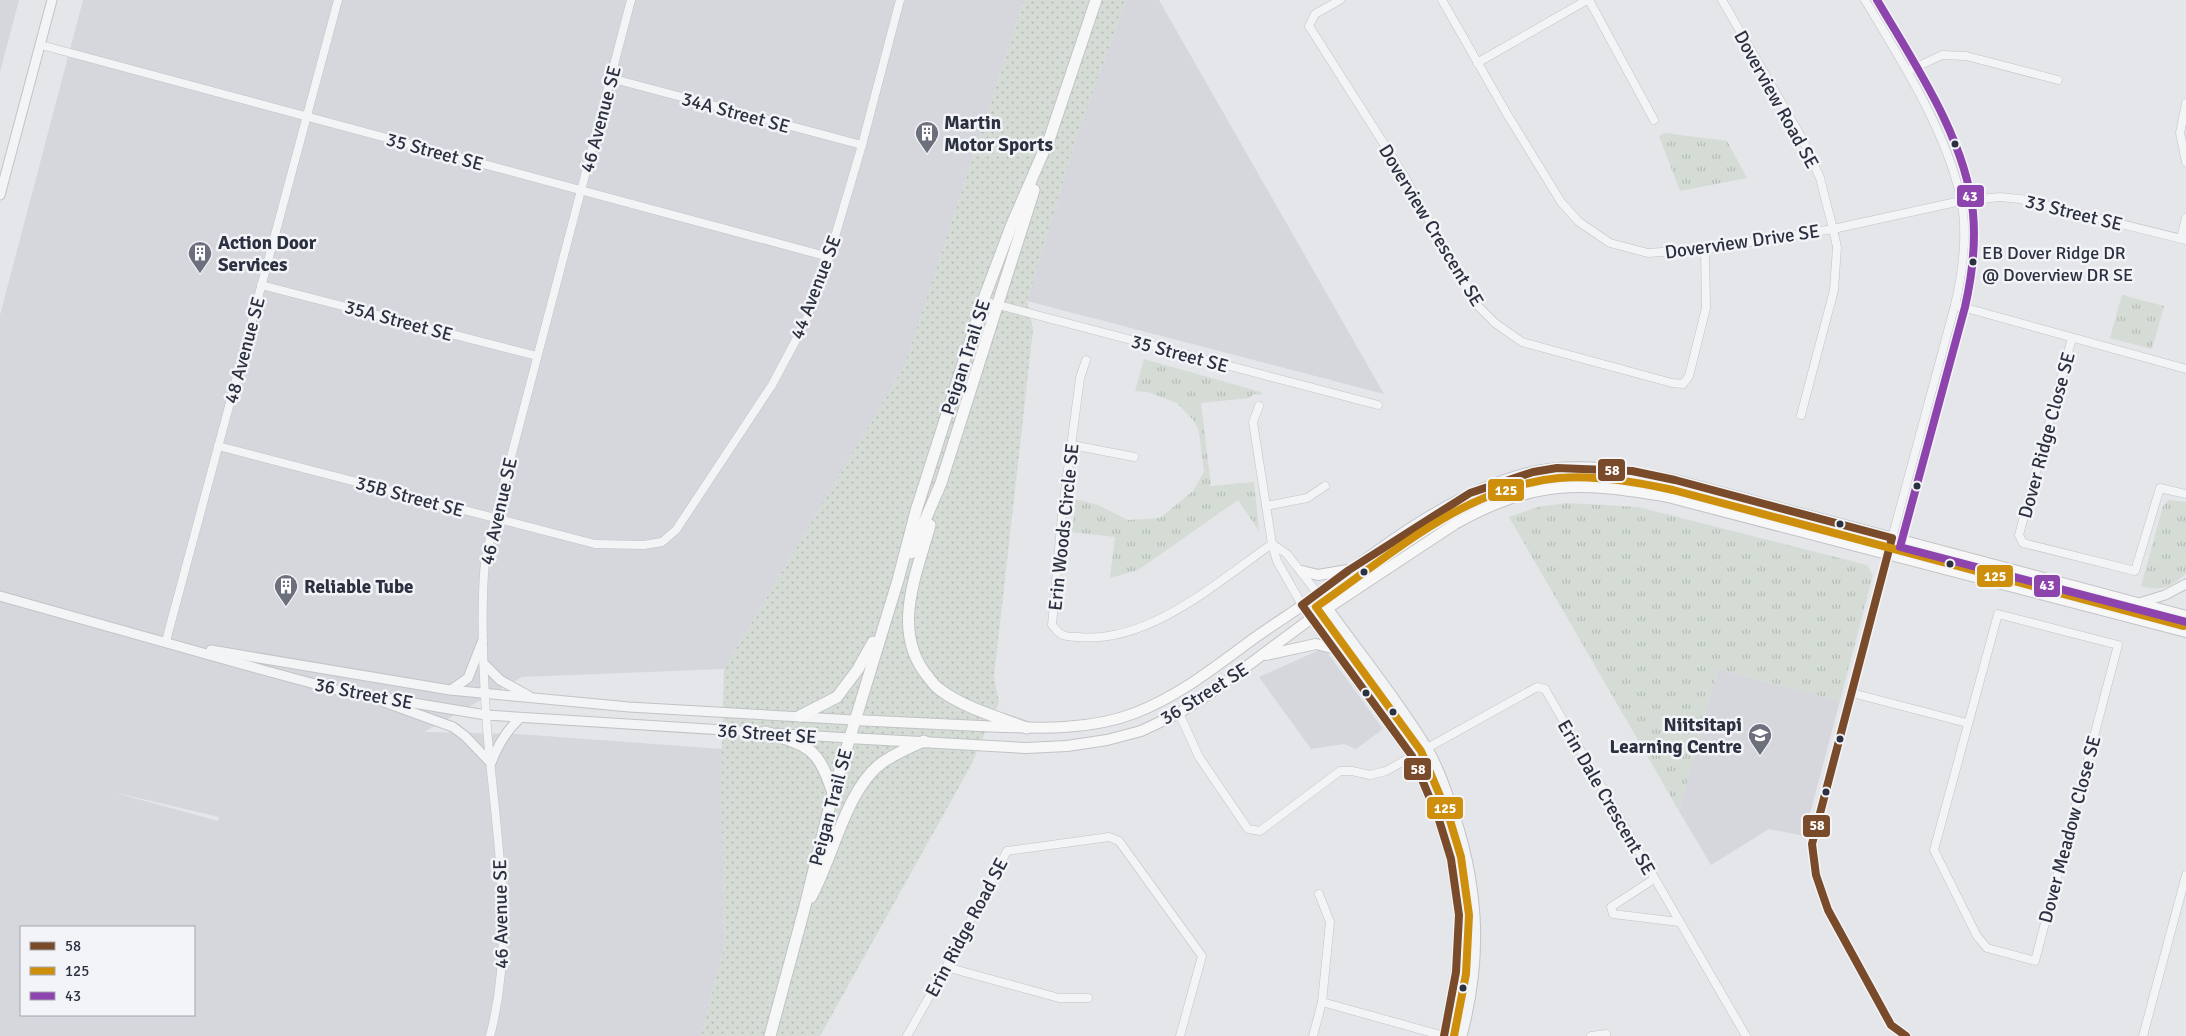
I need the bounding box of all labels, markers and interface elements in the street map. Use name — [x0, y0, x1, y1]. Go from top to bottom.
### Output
street label: Doverview Road SE — [1728, 26, 1824, 173]
street label: 46 Avenue SE — [575, 63, 627, 175]
street label: 34A Street SE — [679, 87, 793, 139]
place label: Martin Motor Sports — [944, 111, 1053, 157]
building icon: Martin Motor Sports — [914, 120, 940, 154]
street label: 35 Street SE — [383, 127, 486, 176]
unlabelled marker — [1950, 139, 1960, 149]
street label: Doverview Crescent SE — [1373, 140, 1489, 311]
line badge: 43 — [1956, 184, 1985, 208]
text: 43 — [1962, 188, 1978, 205]
street label: 33 Street SE — [2022, 189, 2125, 237]
street label: Doverview Drive SE — [1663, 219, 1821, 265]
place label: Action Door Services — [218, 231, 317, 277]
street label: 44 Avenue SE — [785, 232, 847, 343]
building icon: Action Door Services — [187, 240, 213, 274]
place label: EB Dover Ridge DR @ Doverview DR SE — [1982, 242, 2133, 286]
marker: EB Dover Ridge DR @ Doverview DR SE — [1968, 257, 1978, 267]
street label: 48 Avenue SE — [219, 294, 271, 406]
street label: 35A Street SE — [342, 295, 456, 347]
street label: Peigan Trail SE — [936, 296, 996, 418]
street label: 35 Street SE — [1128, 329, 1231, 378]
street label: Dover Ridge Close SE — [2013, 349, 2081, 521]
street label: Erin Woods Circle SE — [1043, 442, 1085, 612]
street label: 46 Avenue SE — [475, 455, 523, 567]
line badge: 58 — [1597, 458, 1626, 482]
text: 58 — [1604, 462, 1620, 479]
street label: 35B Street SE — [353, 471, 467, 523]
line badge: 125 — [1487, 478, 1525, 502]
unlabelled marker — [1912, 481, 1922, 491]
text: 125 — [1495, 482, 1517, 499]
unlabelled marker — [1835, 519, 1845, 529]
unlabelled marker — [1945, 559, 1955, 569]
line badge: 125 — [1976, 564, 2014, 588]
unlabelled marker — [1359, 567, 1369, 577]
text: 125 — [1984, 568, 2006, 585]
building icon: Reliable Tube — [273, 573, 299, 607]
line badge: 43 — [2033, 574, 2061, 598]
place label: Reliable Tube — [304, 575, 414, 599]
text: 43 — [2039, 577, 2055, 594]
street label: 36 Street SE — [1156, 657, 1253, 730]
street label: 36 Street SE — [313, 673, 415, 715]
unlabelled marker — [1361, 688, 1371, 698]
unlabelled marker — [1388, 707, 1398, 717]
place label: Niitsitapi Learning Centre — [1610, 713, 1742, 759]
street label: Erin Dale Crescent SE — [1552, 716, 1660, 879]
street label: 36 Street SE — [716, 719, 817, 749]
school or university icon: Niitsitapi Learning Centre — [1747, 722, 1773, 756]
street label: Dover Meadow Close SE — [2033, 733, 2107, 926]
unlabelled marker — [1835, 734, 1845, 744]
street label: Peigan Trail SE — [804, 746, 858, 868]
line badge: 58 — [1403, 757, 1432, 781]
text: 58 — [1410, 761, 1426, 778]
unlabelled marker — [1821, 787, 1831, 797]
line badge: 125 — [1426, 796, 1464, 820]
text: 125 — [1434, 800, 1456, 817]
line badge: 58 — [1802, 814, 1831, 838]
text: 58 — [1809, 817, 1825, 834]
street label: Erin Ridge Road SE — [920, 854, 1014, 1001]
street label: 46 Avenue SE — [488, 859, 514, 969]
legend — [20, 926, 195, 1016]
text: 58 — [65, 937, 81, 955]
text: 125 — [65, 962, 89, 980]
unlabelled marker — [1458, 983, 1468, 993]
text: 43 — [65, 987, 81, 1005]

